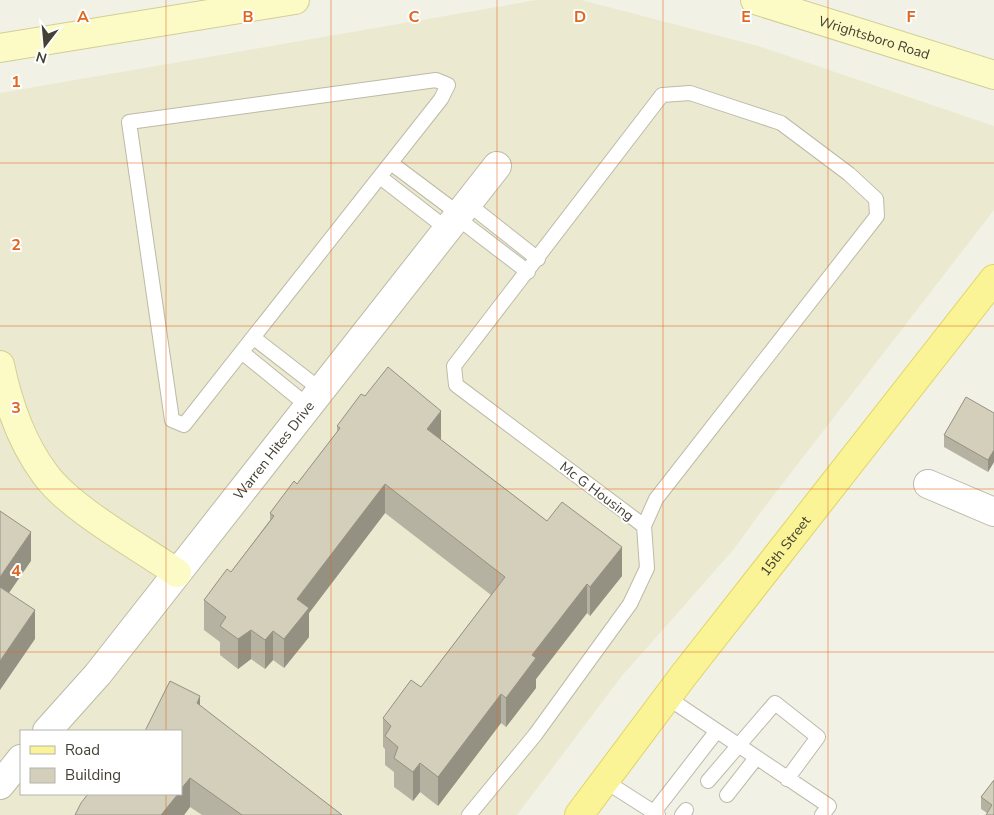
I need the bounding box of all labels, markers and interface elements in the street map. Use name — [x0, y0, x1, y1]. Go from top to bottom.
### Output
text: A — [77, 6, 89, 28]
text: B — [242, 6, 254, 28]
text: C — [409, 6, 420, 28]
text: D — [574, 6, 586, 28]
text: E — [741, 6, 751, 28]
text: F — [907, 6, 916, 28]
street label: Wrightsboro Road — [816, 12, 932, 64]
north arrow — [20, 20, 70, 70]
text: N — [34, 46, 49, 68]
text: 1 — [11, 71, 21, 93]
text: 2 — [11, 234, 21, 256]
text: 3 — [11, 397, 21, 419]
street label: Warren Hites Drive — [229, 397, 319, 504]
street label: Mc G Housing — [556, 457, 638, 526]
street label: 15th Street — [756, 512, 815, 580]
text: 4 — [11, 560, 21, 582]
legend — [20, 730, 182, 795]
text: Road — [65, 740, 100, 760]
text: Building — [65, 765, 121, 785]

